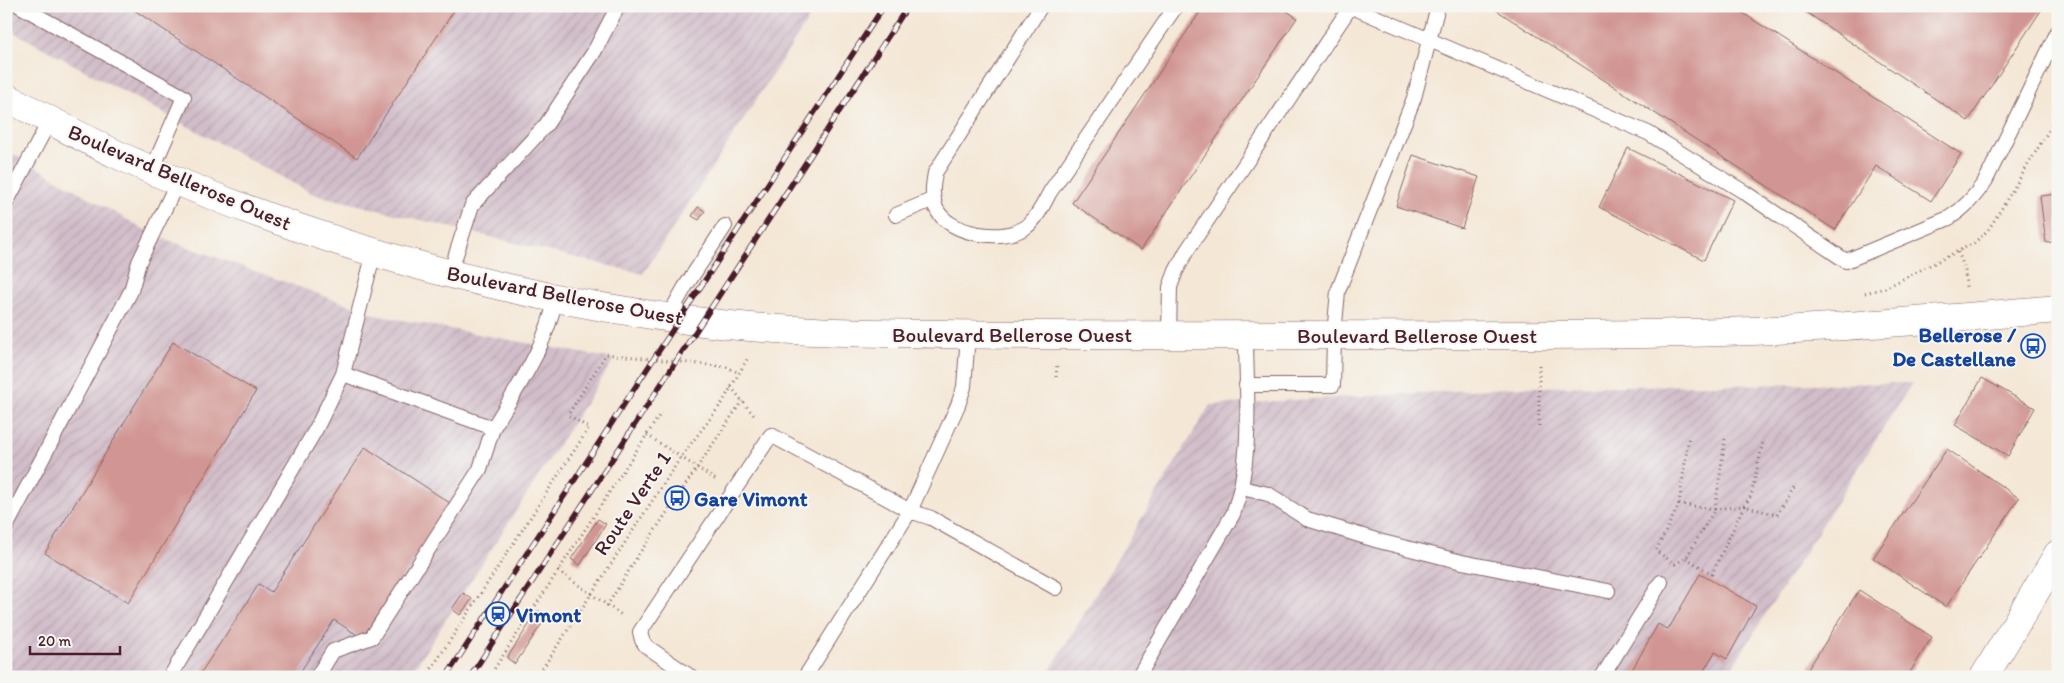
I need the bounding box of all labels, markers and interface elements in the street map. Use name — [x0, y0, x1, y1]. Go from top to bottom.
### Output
street label: Boulevard Bellerose Ouest — [65, 119, 295, 235]
street label: Boulevard Bellerose Ouest — [445, 260, 685, 330]
street label: Boulevard Bellerose Ouest — [892, 322, 1132, 347]
place label: Bellerose / De Castellane — [1892, 322, 2016, 371]
street label: Boulevard Bellerose Ouest — [1297, 323, 1537, 348]
bus stop icon: Bellerose / De Castellane — [2020, 333, 2046, 359]
street label: Route Verte 1 — [588, 446, 676, 560]
bus stop icon: Gare Vimont — [664, 485, 690, 511]
place label: Gare Vimont — [694, 486, 808, 511]
station icon: Vimont — [485, 601, 511, 627]
place label: Vimont — [516, 602, 581, 627]
scale bar — [30, 623, 120, 655]
text: 20 m — [38, 632, 72, 650]

